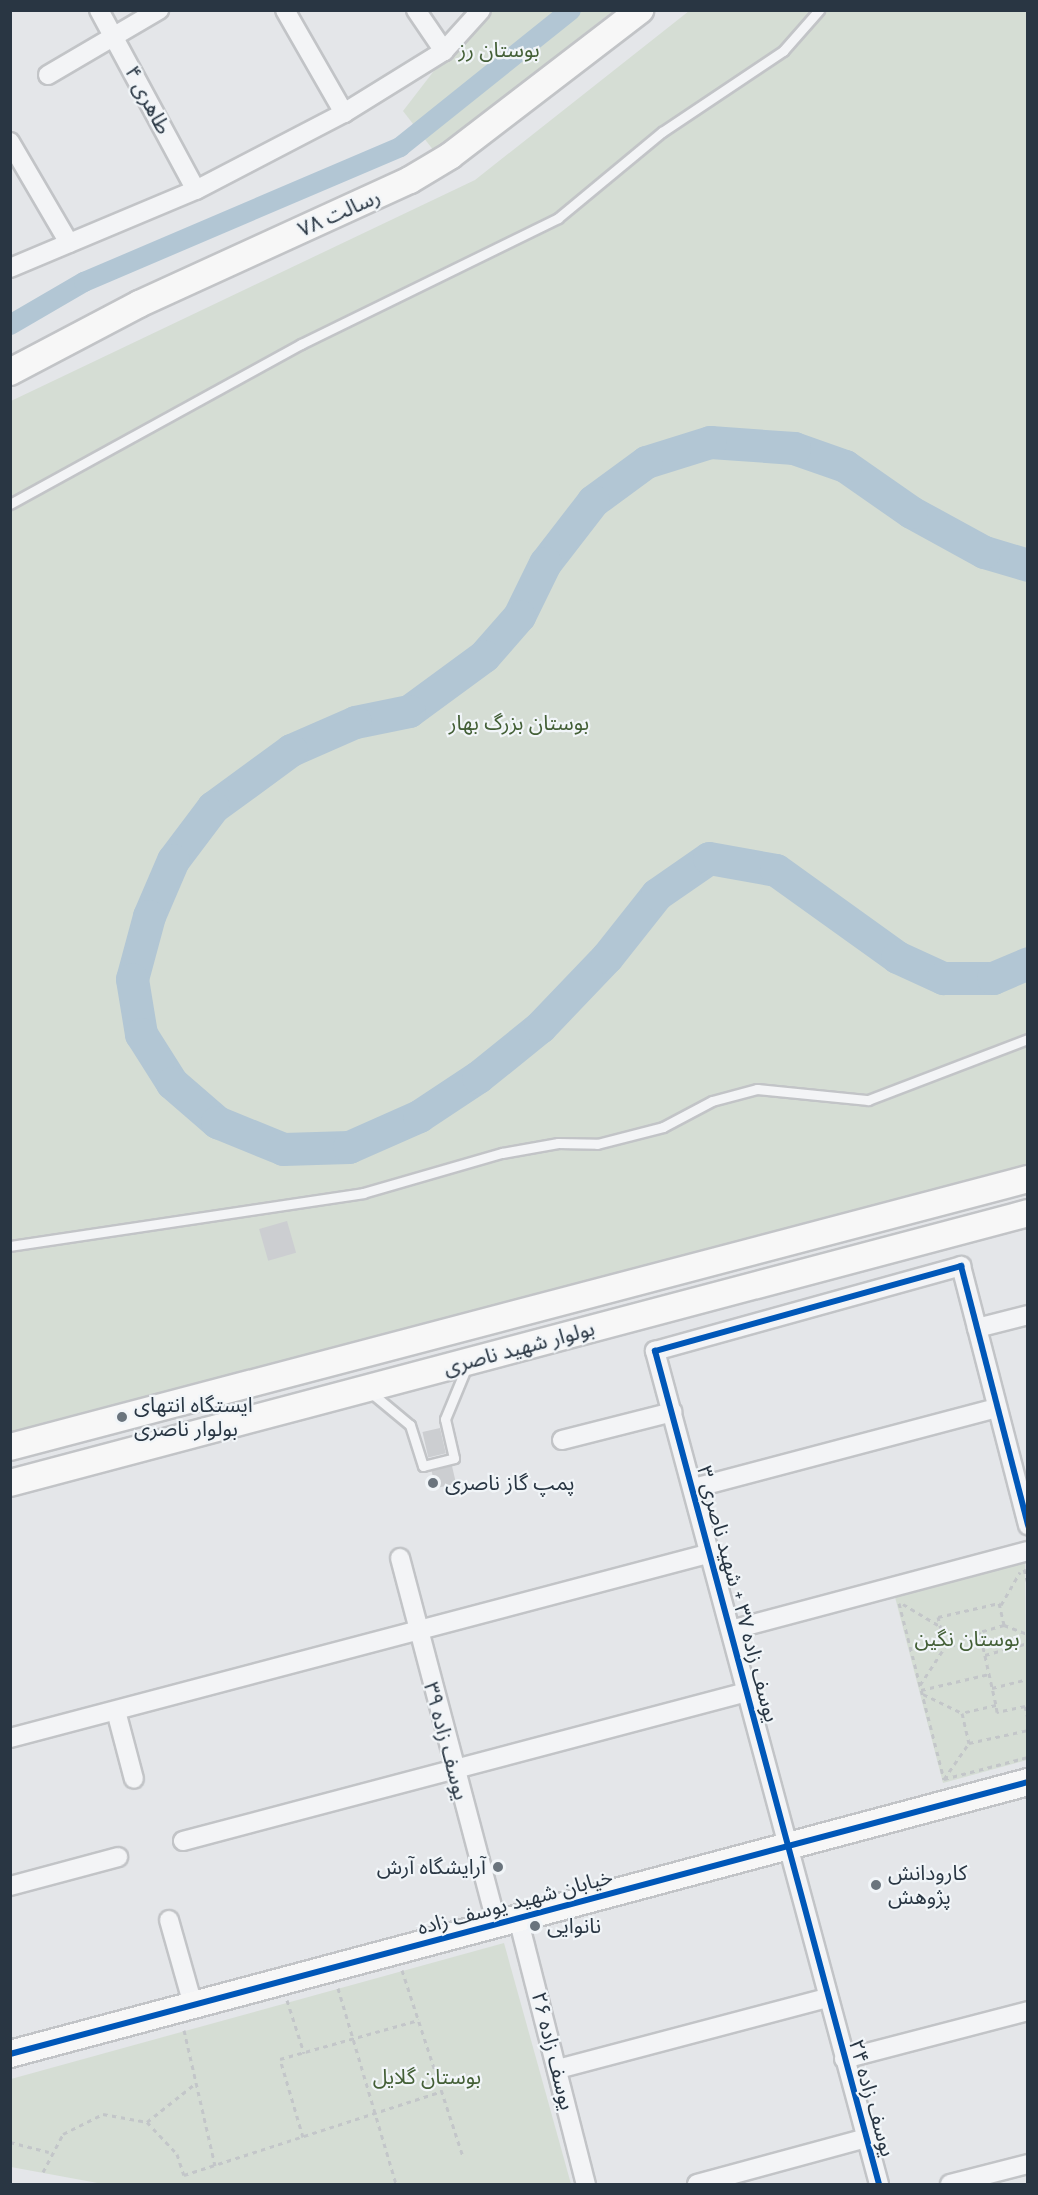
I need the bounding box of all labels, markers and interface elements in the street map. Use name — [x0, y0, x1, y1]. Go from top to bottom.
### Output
park label: بوستان رز — [458, 37, 540, 63]
street label: طاهری ۴ — [119, 61, 177, 139]
street label: رسالت ۷۸ — [294, 184, 384, 242]
park label: بوستان بزرگ بهار — [449, 710, 589, 736]
street label: بولوار شهید ناصری — [441, 1316, 597, 1380]
place label: ایستگاه انتهای بولوار ناصری — [134, 1392, 253, 1442]
marker: ایستگاه انتهای بولوار ناصری — [115, 1410, 129, 1424]
street label: یوسف زاده ۳۷ + شهید ناصری ۳ — [692, 1463, 784, 1725]
place label: پمپ گاز ناصری — [445, 1470, 575, 1496]
marker: پمپ گاز ناصری — [426, 1476, 440, 1490]
park label: بوستان نگین — [914, 1626, 1020, 1652]
street label: یوسف زاده ۳۹ — [418, 1679, 474, 1803]
place label: آرایشگاه آرش — [377, 1854, 486, 1880]
marker: آرایشگاه آرش — [491, 1860, 505, 1874]
place label: کارودانش پژوهش — [888, 1860, 967, 1910]
street label: خیابان شهید یوسف زاده — [415, 1864, 615, 1940]
marker: کارودانش پژوهش — [869, 1878, 883, 1892]
place label: نانوایی — [547, 1913, 601, 1939]
marker: نانوایی — [528, 1919, 542, 1933]
street label: یوسف زاده ۲۶ — [526, 1989, 580, 2113]
street label: یوسف زاده ۲۴ — [843, 2036, 901, 2160]
park label: بوستان گلایل — [373, 2064, 481, 2090]

